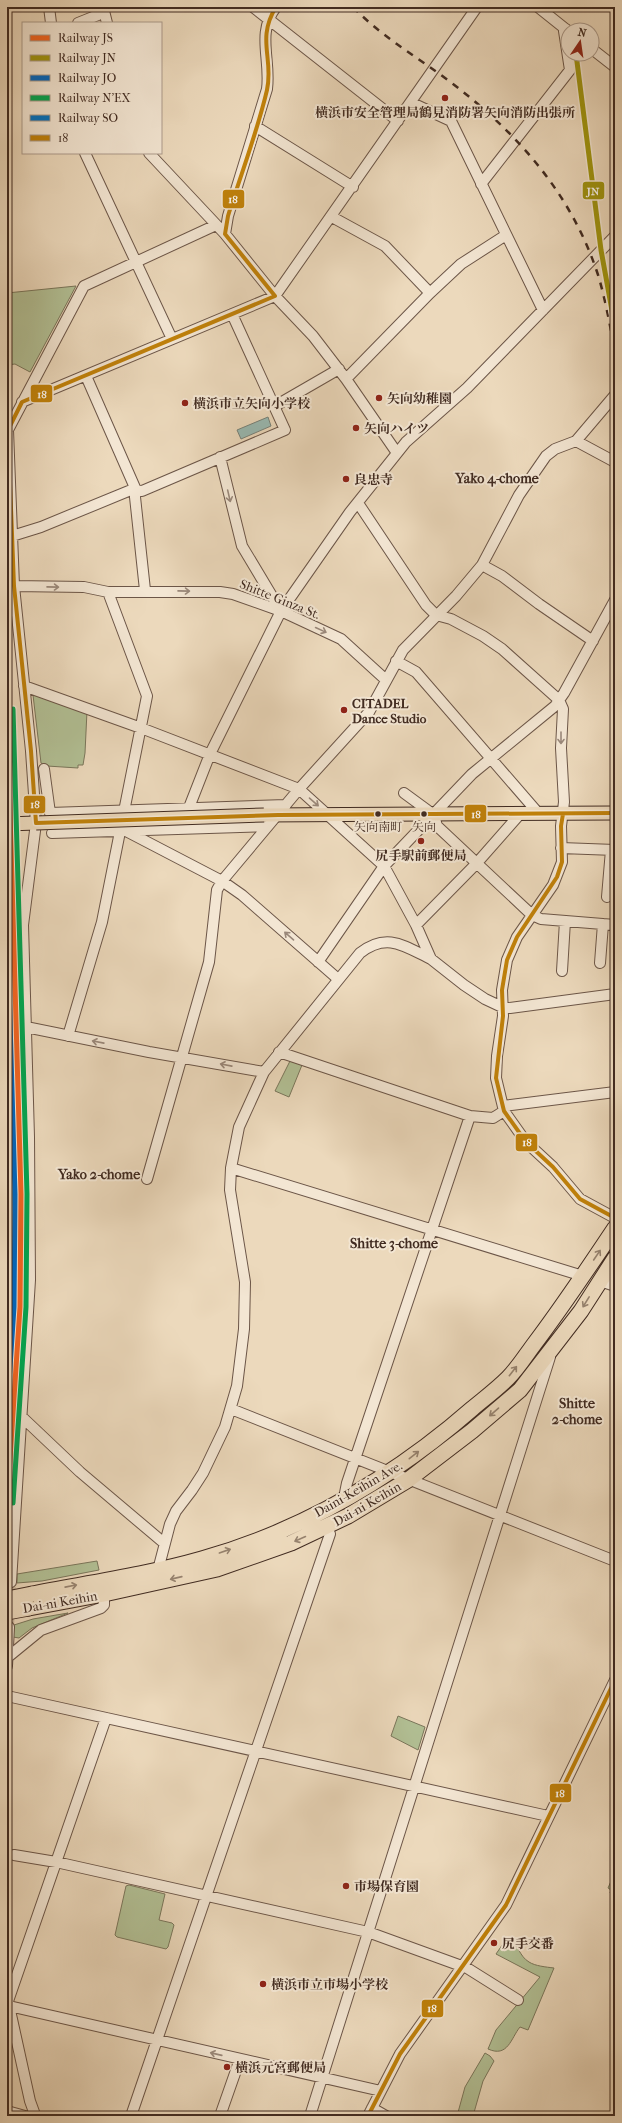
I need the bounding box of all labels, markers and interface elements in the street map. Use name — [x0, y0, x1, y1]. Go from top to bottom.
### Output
legend — [22, 22, 162, 154]
north arrow — [560, 22, 600, 62]
text: N — [577, 25, 588, 40]
text: Railway JS — [58, 31, 113, 45]
text: Railway JN — [58, 51, 116, 65]
text: Railway JO — [58, 71, 116, 85]
text: Railway N'EX — [58, 91, 131, 105]
marker: 横浜市安全管理局鶴見消防署矢向消防出張所 — [440, 93, 450, 103]
place label: 横浜市安全管理局鶴見消防署矢向消防出張所 — [315, 105, 575, 120]
text: Railway SO — [58, 111, 118, 125]
text: 18 — [58, 131, 68, 145]
line badge: JN — [582, 181, 605, 200]
text: JN — [586, 185, 600, 198]
line badge: 18 — [222, 189, 245, 209]
text: 18 — [228, 193, 238, 206]
line badge: 18 — [30, 384, 53, 403]
text: 18 — [37, 388, 47, 401]
place label: 矢向幼稚園 — [387, 391, 452, 406]
marker: 矢向幼稚園 — [374, 393, 384, 403]
place label: 横浜市立矢向小学校 — [193, 396, 311, 411]
marker: 横浜市立矢向小学校 — [180, 398, 190, 408]
place label: 矢向ハイツ — [364, 421, 429, 436]
marker: 矢向ハイツ — [351, 423, 361, 433]
district label: Yako 4-chome — [454, 470, 539, 487]
place label: 良忠寺 — [354, 472, 393, 487]
marker: 良忠寺 — [341, 474, 351, 484]
one-way arrow — [225, 489, 233, 502]
street label: Shitte Ginza St. — [238, 576, 322, 622]
one-way arrow — [46, 583, 59, 590]
one-way arrow — [177, 587, 190, 595]
one-way arrow — [315, 627, 327, 634]
place label: CITADEL Dance Studio — [352, 696, 427, 726]
marker: CITADEL Dance Studio — [339, 705, 349, 715]
one-way arrow — [558, 731, 565, 744]
line badge: 18 — [23, 795, 46, 814]
one-way arrow — [309, 797, 319, 807]
text: 18 — [30, 798, 40, 811]
line badge: 18 — [464, 804, 487, 823]
text: 18 — [471, 808, 481, 821]
marker: 矢向南町 — [373, 809, 383, 819]
marker: 矢向 — [419, 809, 429, 819]
place label: 矢向南町 — [354, 820, 402, 834]
place label: 矢向 — [412, 820, 436, 834]
marker: 尻手駅前郵便局 — [416, 836, 426, 846]
place label: 尻手駅前郵便局 — [375, 848, 467, 863]
one-way arrow — [284, 932, 294, 941]
one-way arrow — [92, 1038, 105, 1046]
one-way arrow — [220, 1061, 233, 1069]
line badge: 18 — [515, 1133, 538, 1152]
text: 18 — [522, 1136, 532, 1149]
district label: Yako 2-chome — [57, 1166, 140, 1183]
district label: Shitte 3-chome — [350, 1235, 438, 1252]
one-way arrow — [593, 1249, 601, 1260]
one-way arrow — [582, 1296, 590, 1307]
one-way arrow — [509, 1366, 517, 1377]
district label: Shitte 2-chome — [552, 1395, 602, 1428]
one-way arrow — [489, 1407, 499, 1416]
one-way arrow — [409, 1451, 420, 1459]
street label: Daini-Keihin Ave. — [311, 1458, 405, 1520]
street label: Dai-ni Keihin — [331, 1478, 404, 1529]
one-way arrow — [294, 1535, 306, 1543]
one-way arrow — [218, 1547, 230, 1555]
one-way arrow — [170, 1575, 183, 1582]
one-way arrow — [64, 1582, 77, 1590]
street label: Dai-ni Keihin — [22, 1588, 99, 1616]
line badge: 18 — [549, 1783, 572, 1803]
text: 18 — [555, 1787, 565, 1800]
place label: 市場保育園 — [354, 1879, 419, 1894]
marker: 市場保育園 — [341, 1881, 351, 1891]
place label: 尻手交番 — [502, 1936, 554, 1951]
marker: 尻手交番 — [489, 1938, 499, 1948]
place label: 横浜市立市場小学校 — [271, 1977, 389, 1992]
marker: 横浜市立市場小学校 — [258, 1979, 268, 1989]
line badge: 18 — [421, 1999, 444, 2018]
text: 18 — [427, 2002, 437, 2015]
one-way arrow — [210, 2049, 223, 2057]
place label: 横浜元宮郵便局 — [235, 2060, 326, 2075]
marker: 横浜元宮郵便局 — [222, 2062, 232, 2072]

